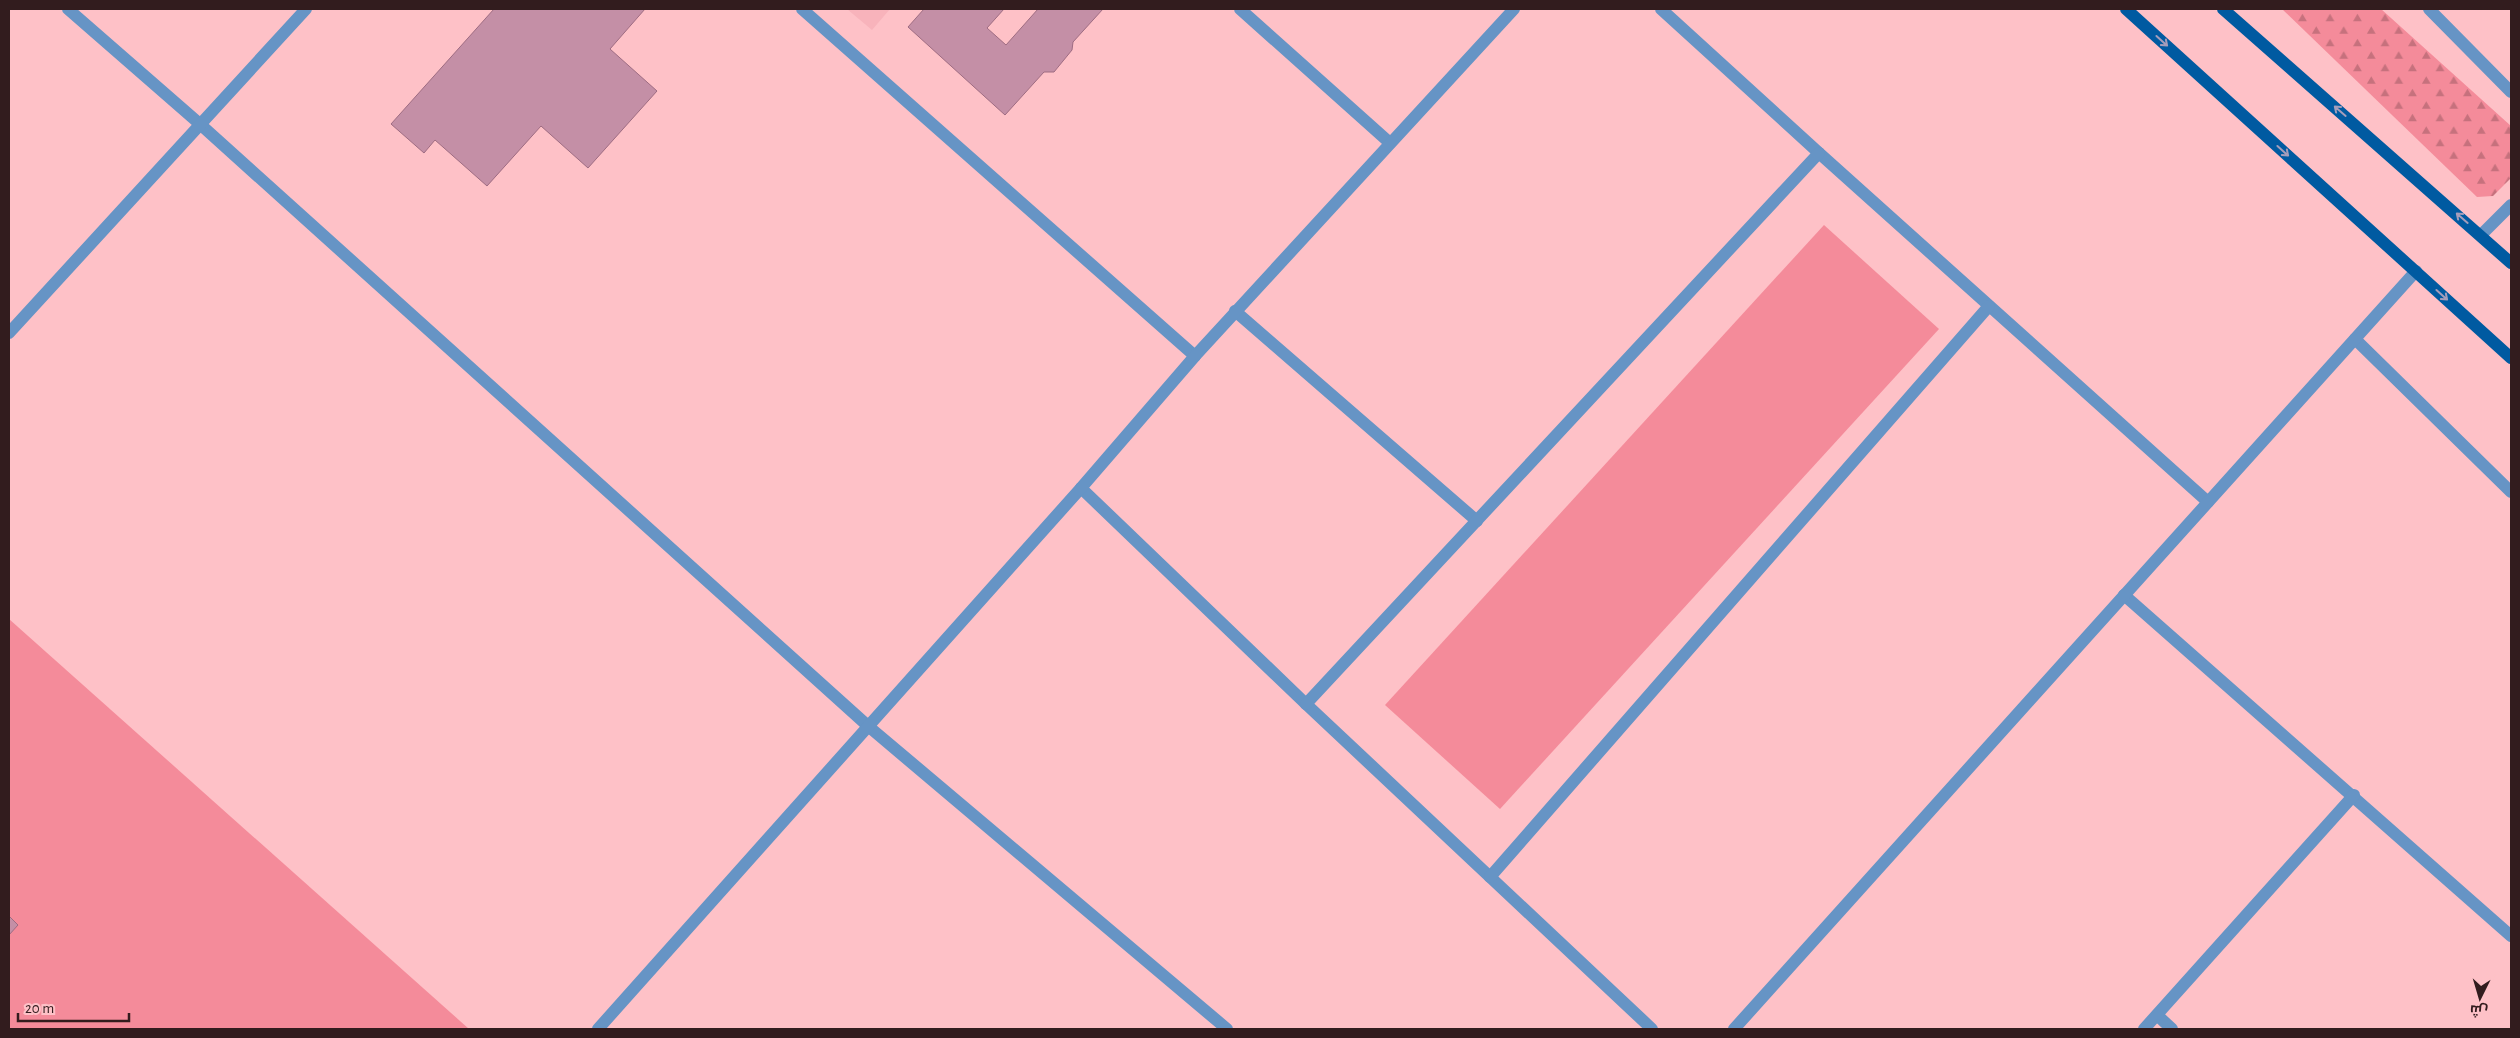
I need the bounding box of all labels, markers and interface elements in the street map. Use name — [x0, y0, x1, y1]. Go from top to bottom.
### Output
one-way arrow — [2156, 36, 2169, 47]
one-way arrow — [2333, 106, 2346, 117]
one-way arrow — [2276, 145, 2289, 156]
one-way arrow — [2456, 213, 2469, 224]
one-way arrow — [2435, 289, 2448, 301]
north arrow — [2455, 973, 2505, 1023]
scale bar — [18, 990, 129, 1022]
text: 20 m — [25, 1001, 54, 1016]
text: ش — [2469, 1001, 2489, 1020]

